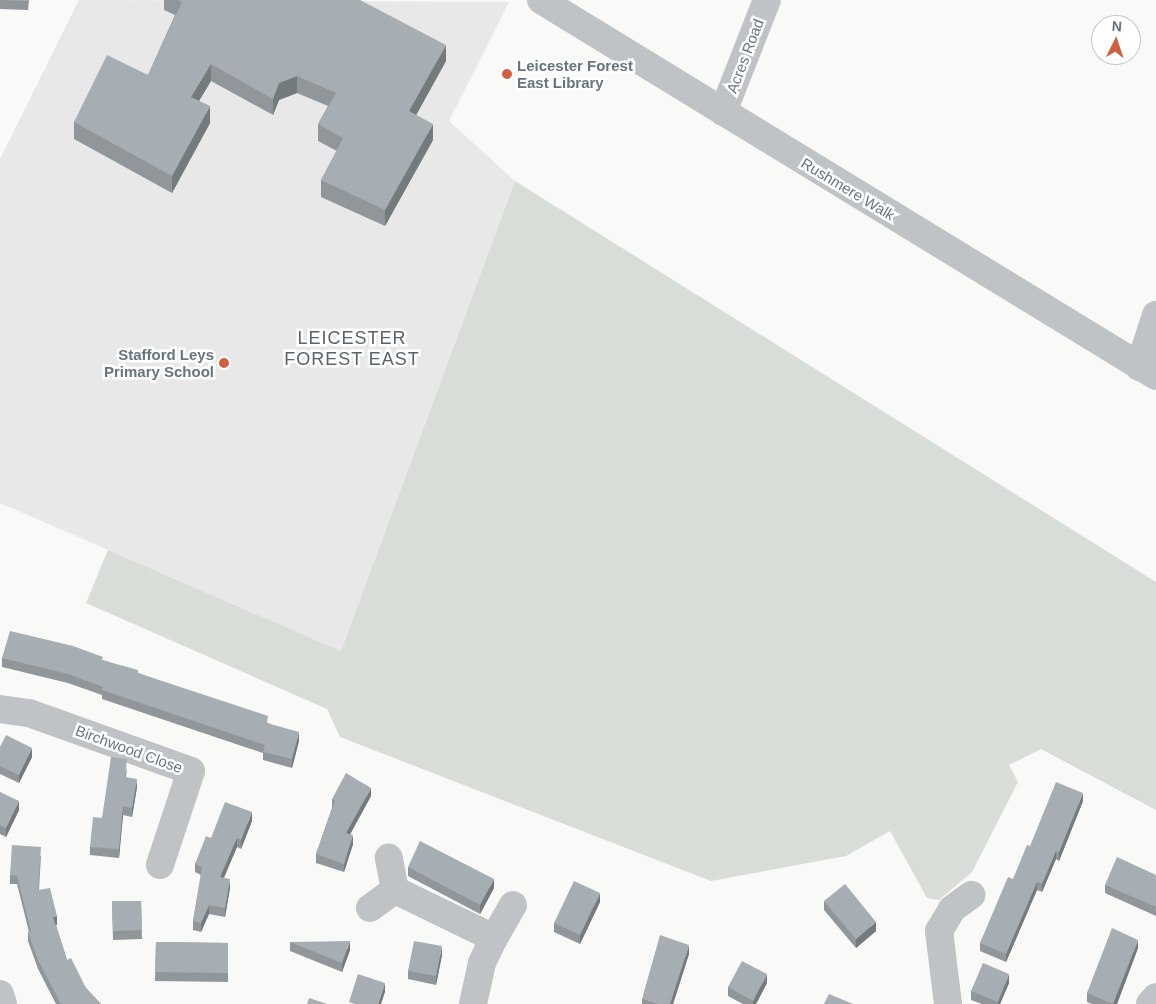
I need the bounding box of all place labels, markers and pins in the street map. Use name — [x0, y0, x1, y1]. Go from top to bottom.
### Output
place label: Leicester Forest East Library — [517, 56, 633, 91]
marker: Leicester Forest East Library — [501, 68, 513, 80]
place label: Stafford Leys Primary School — [104, 345, 214, 380]
marker: Stafford Leys Primary School — [218, 357, 230, 369]

